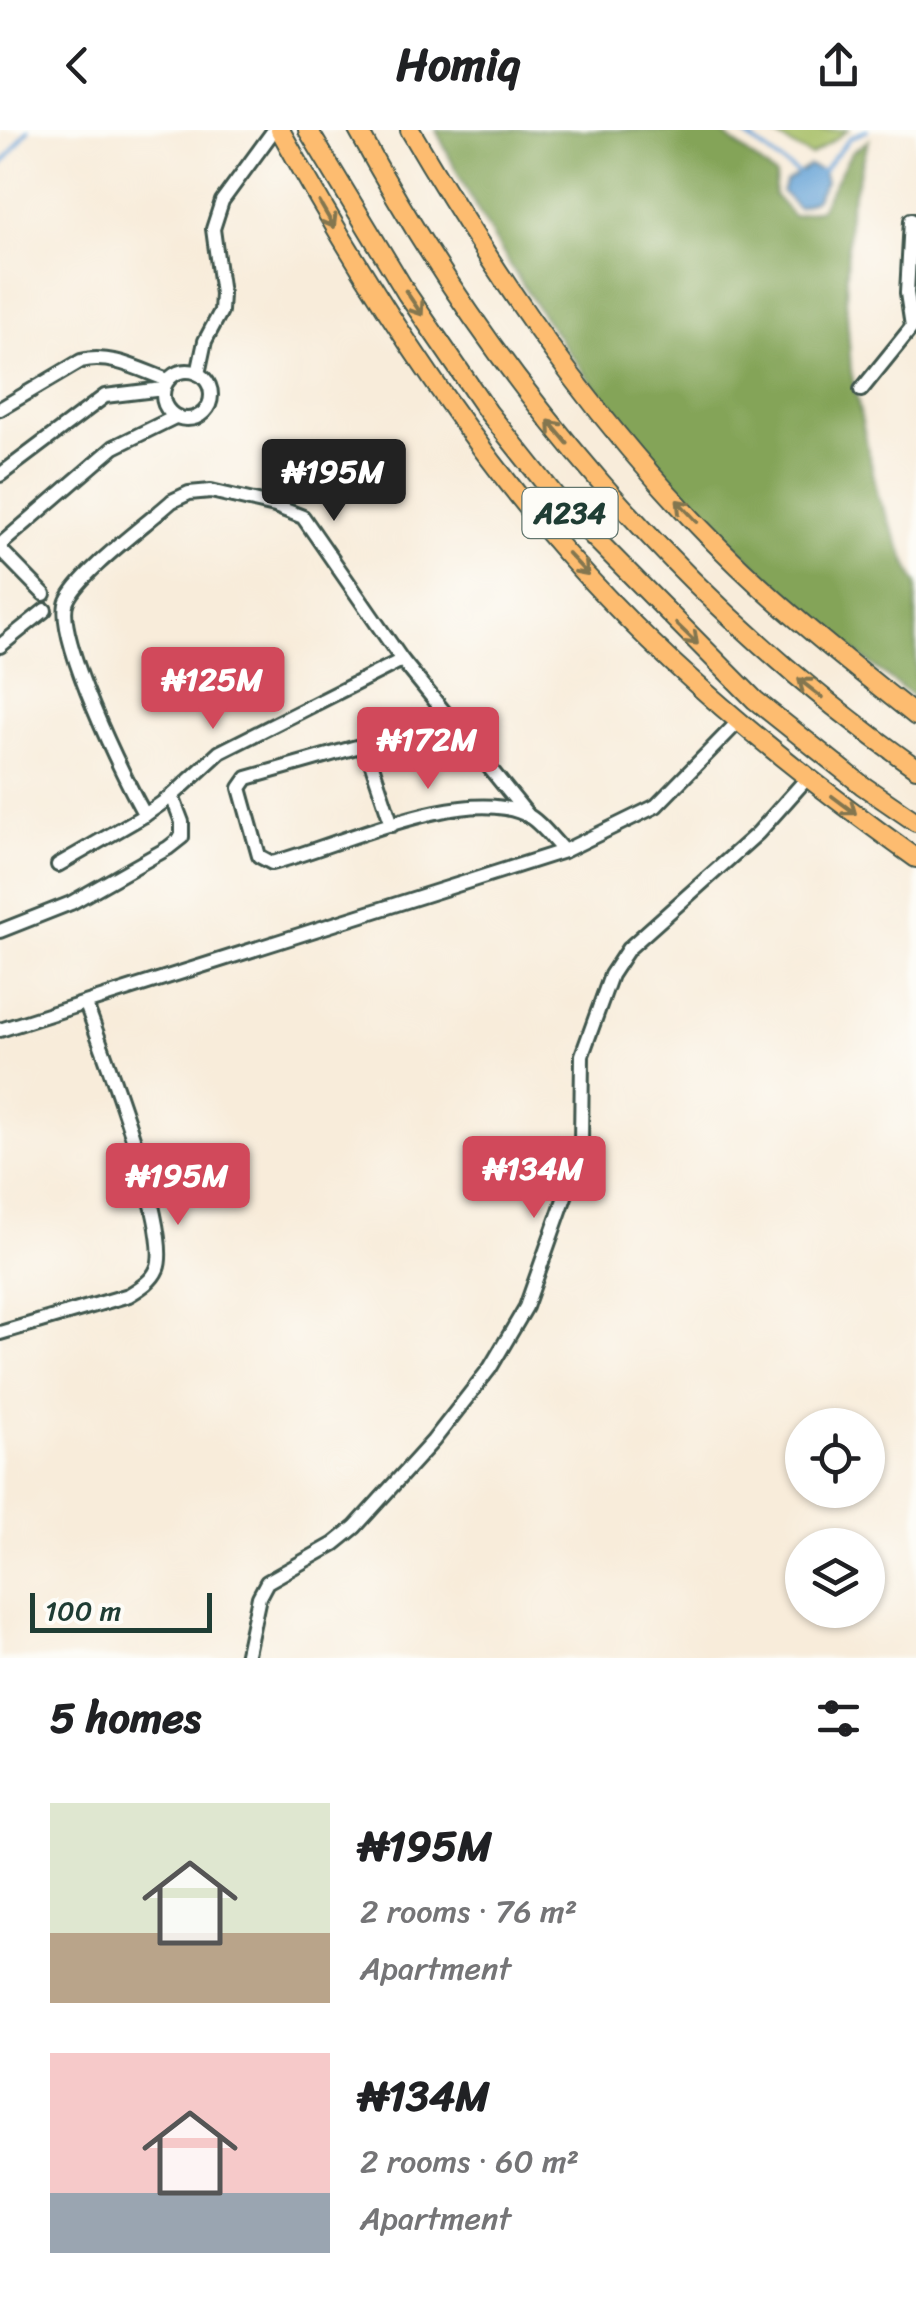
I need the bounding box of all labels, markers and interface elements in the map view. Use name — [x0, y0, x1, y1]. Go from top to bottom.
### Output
text: Homiq — [396, 25, 520, 105]
icon: back — [50, 38, 105, 93]
icon: share — [811, 38, 866, 93]
one-way arrow — [318, 200, 338, 229]
one-way arrow — [403, 288, 424, 316]
one-way arrow — [547, 420, 570, 445]
pin: ₦195M — [264, 439, 404, 524]
text: ₦195M — [284, 443, 384, 500]
road number: A234 — [522, 488, 618, 538]
one-way arrow — [675, 500, 699, 524]
one-way arrow — [566, 551, 589, 576]
one-way arrow — [674, 621, 698, 645]
pin: ₦125M — [143, 647, 283, 732]
text: ₦125M — [163, 651, 263, 708]
one-way arrow — [798, 677, 824, 699]
pin: ₦172M — [358, 707, 498, 792]
text: ₦172M — [379, 711, 477, 768]
one-way arrow — [830, 795, 857, 816]
pin: ₦134M — [464, 1136, 604, 1221]
text: ₦134M — [485, 1140, 583, 1197]
pin: ₦195M — [108, 1143, 248, 1228]
text: ₦195M — [128, 1147, 228, 1204]
map controls — [785, 1408, 885, 1628]
button: locate — [785, 1408, 885, 1508]
button: layers — [785, 1528, 885, 1628]
text: 100 m — [45, 1586, 121, 1635]
scale bar — [30, 1588, 212, 1632]
text: 5 homes — [50, 1681, 201, 1755]
icon: filters — [811, 1691, 866, 1746]
text: ₦195M — [360, 1809, 492, 1883]
icon: home — [130, 1843, 250, 1963]
text: 2 rooms · 76 m² — [360, 1883, 577, 1940]
text: Apartment — [360, 1940, 511, 1997]
text: ₦134M — [360, 2059, 490, 2133]
icon: home — [130, 2093, 250, 2213]
text: 2 rooms · 60 m² — [360, 2133, 579, 2190]
text: Apartment — [360, 2190, 511, 2247]

